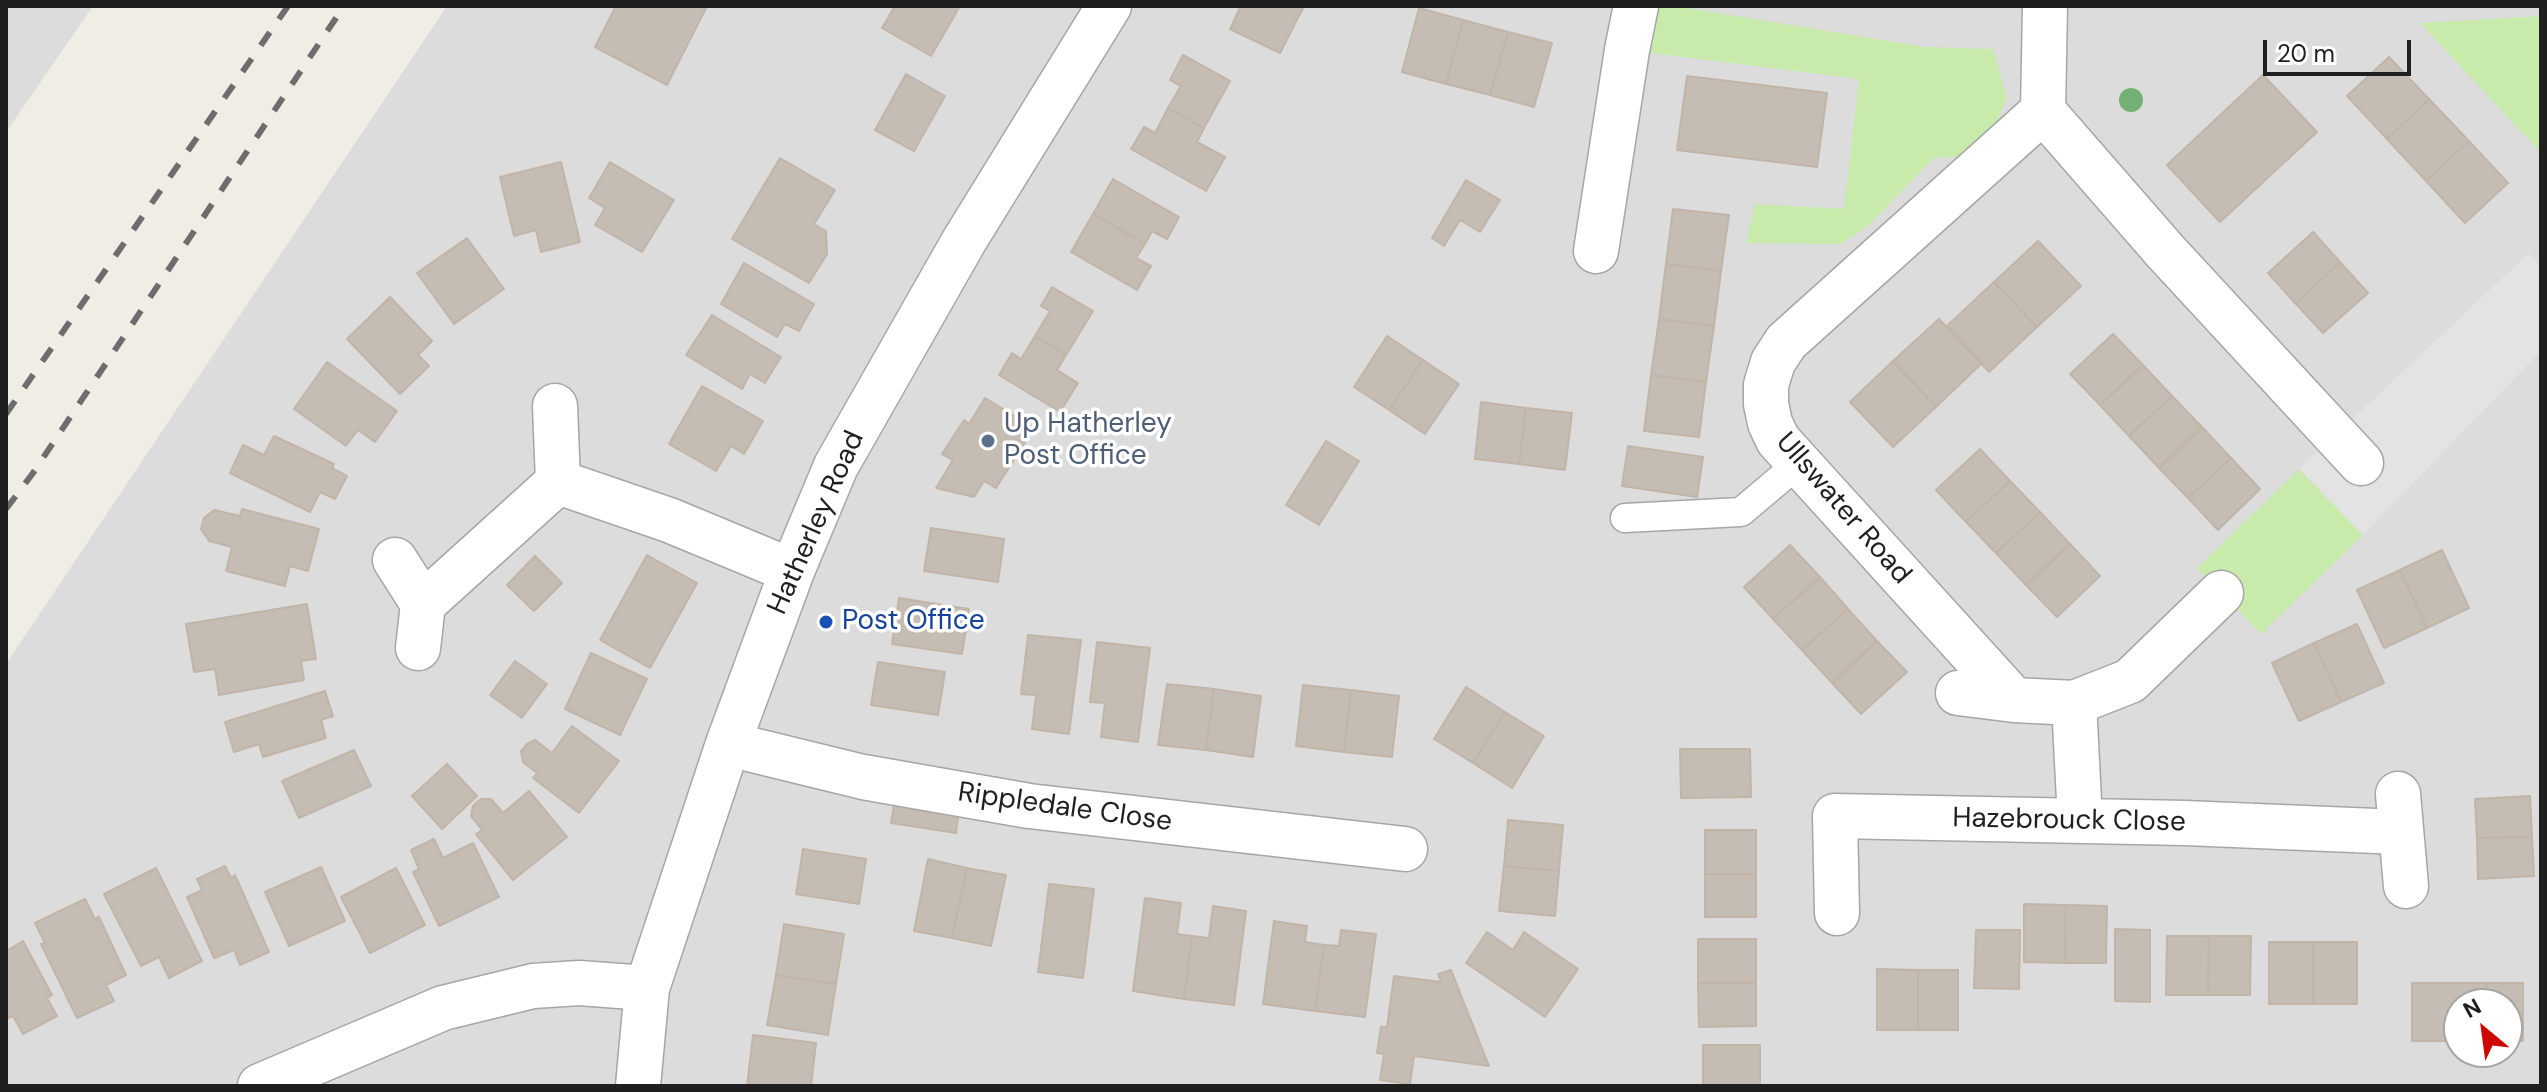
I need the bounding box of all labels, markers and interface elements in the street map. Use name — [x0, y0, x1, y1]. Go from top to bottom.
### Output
scale bar — [2267, 24, 2415, 74]
text: 20 m — [2277, 38, 2335, 69]
place label: Up Hatherley Post Office — [1004, 408, 1172, 474]
street label: Hatherley Road — [762, 426, 872, 620]
street label: Ullswater Road — [1768, 426, 1918, 592]
marker: Up Hatherley Post Office — [979, 432, 997, 450]
place label: Post Office — [842, 605, 985, 639]
marker: Post Office — [817, 613, 835, 631]
street label: Rippledale Close — [956, 776, 1174, 840]
street label: Hazebrouck Close — [1952, 802, 2186, 840]
north arrow — [2443, 988, 2523, 1068]
text: N — [2458, 992, 2486, 1025]

